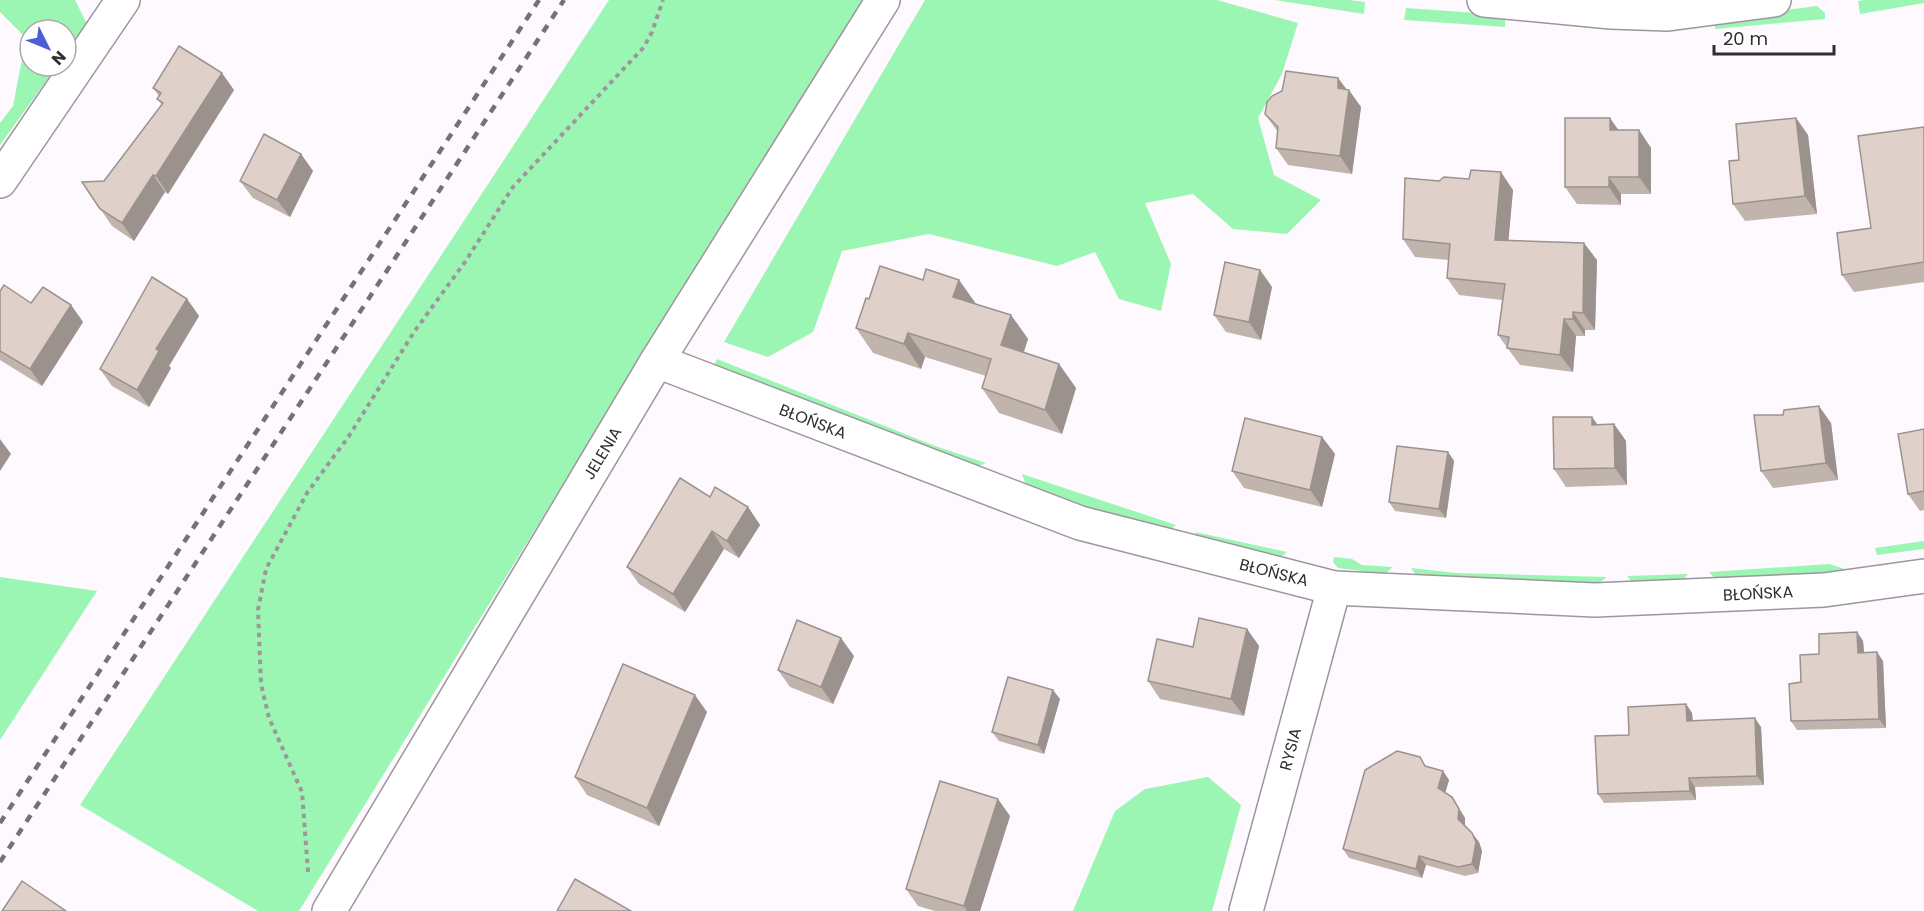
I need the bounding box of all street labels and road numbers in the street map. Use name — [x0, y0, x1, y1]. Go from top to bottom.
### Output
street label: BŁOŃSKA — [776, 398, 850, 445]
street label: JELENIA — [578, 422, 627, 484]
street label: BŁOŃSKA — [1237, 553, 1311, 592]
street label: BŁOŃSKA — [1722, 580, 1794, 607]
street label: RYSIA — [1274, 725, 1307, 773]

